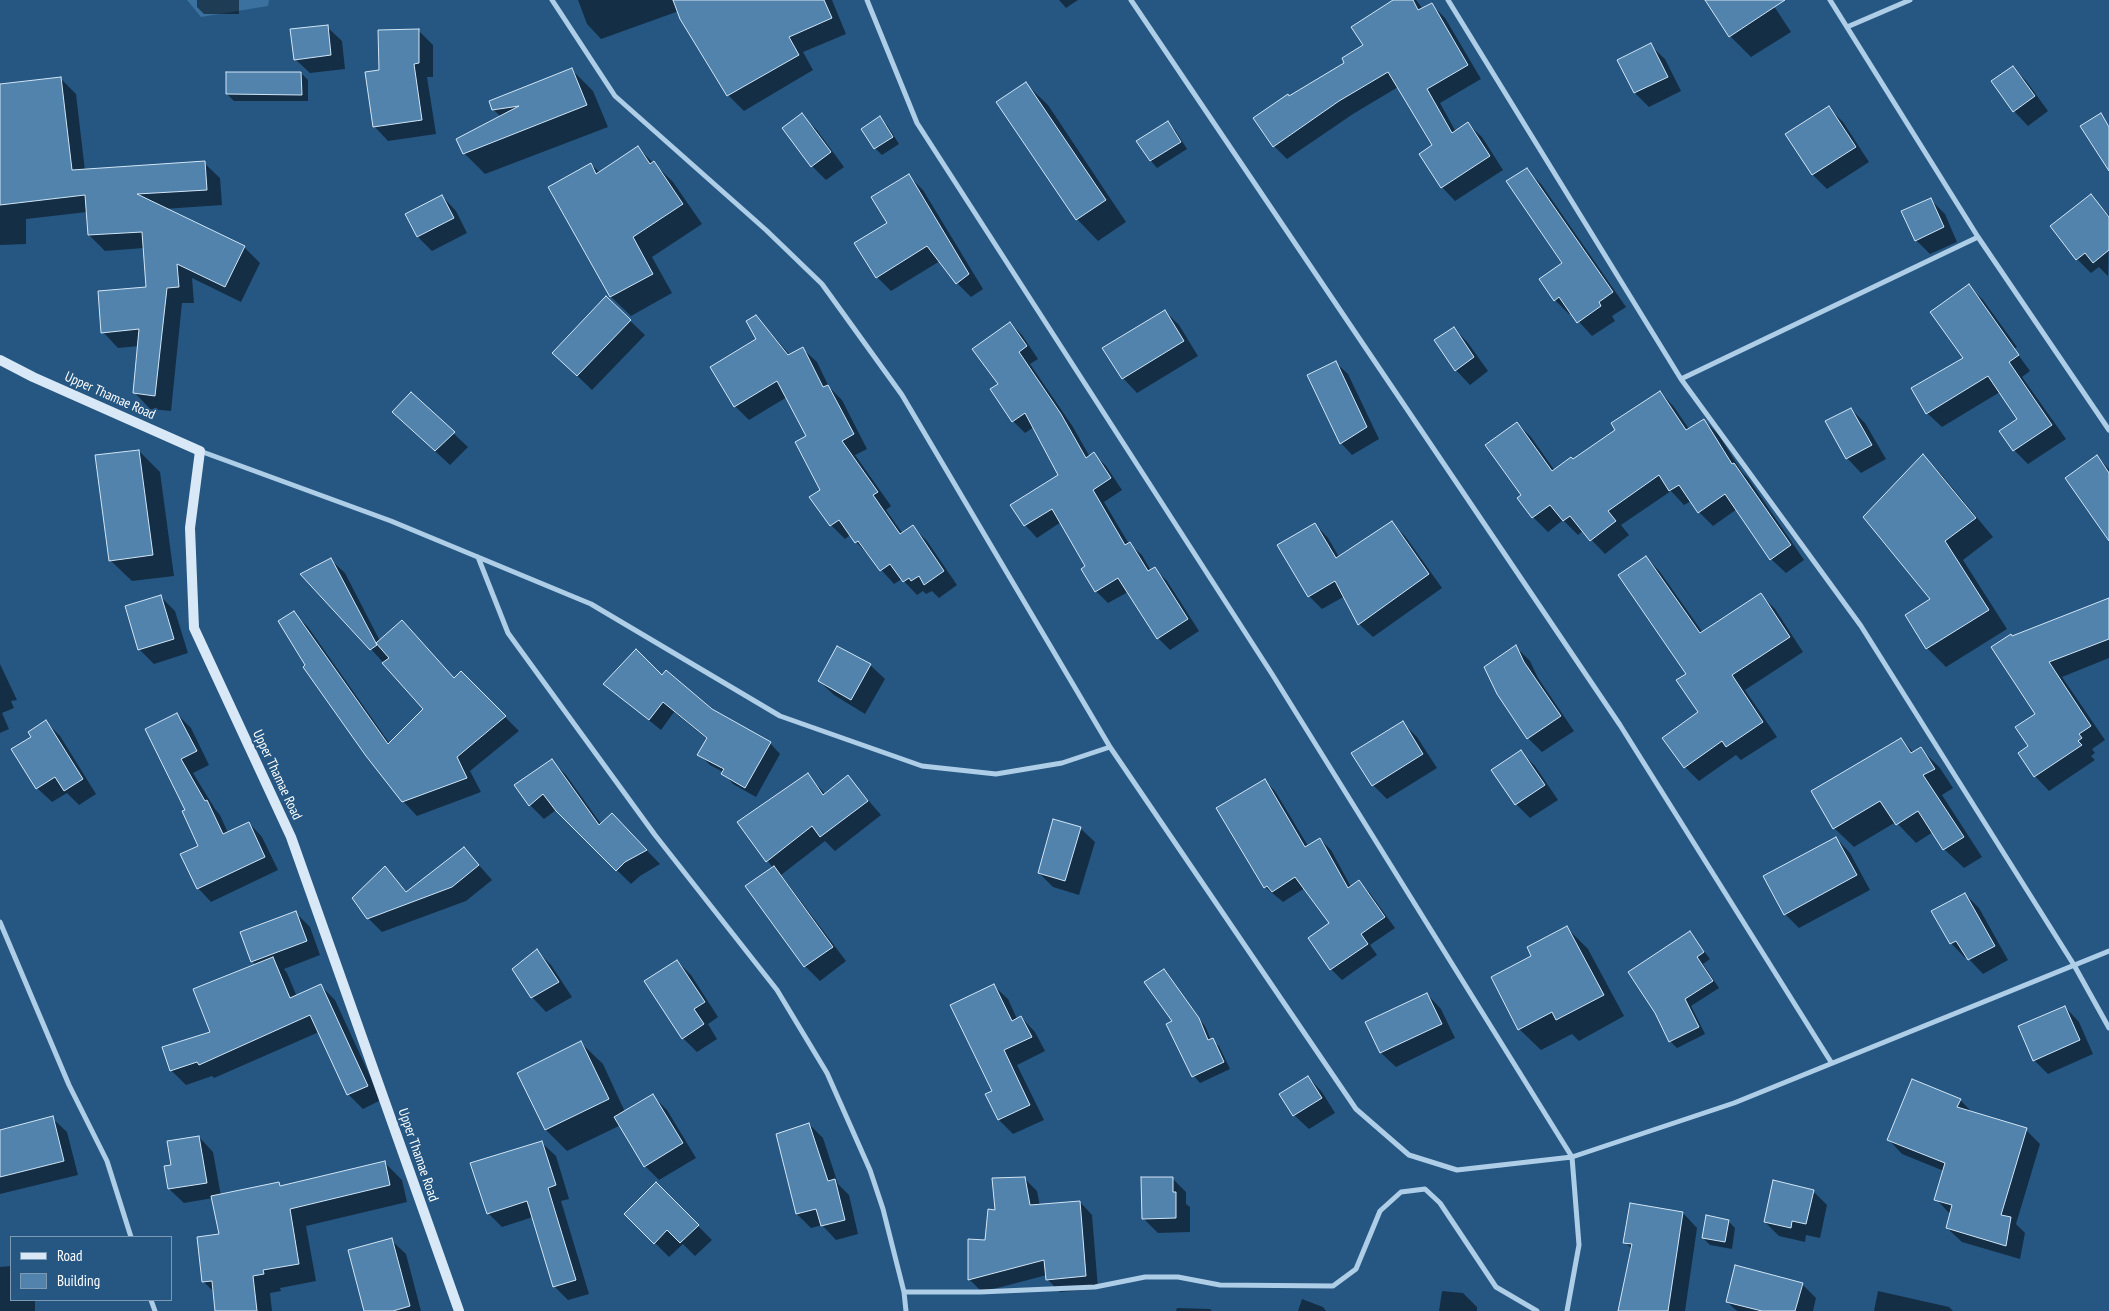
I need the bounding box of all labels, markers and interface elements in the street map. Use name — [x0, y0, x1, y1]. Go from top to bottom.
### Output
street label: Upper Thamae Road — [62, 369, 158, 423]
street label: Upper Thamae Road — [249, 727, 305, 823]
street label: Upper Thamae Road — [394, 1106, 442, 1204]
legend — [10, 1236, 172, 1301]
text: Road — [57, 1246, 83, 1265]
text: Building — [57, 1271, 100, 1290]

